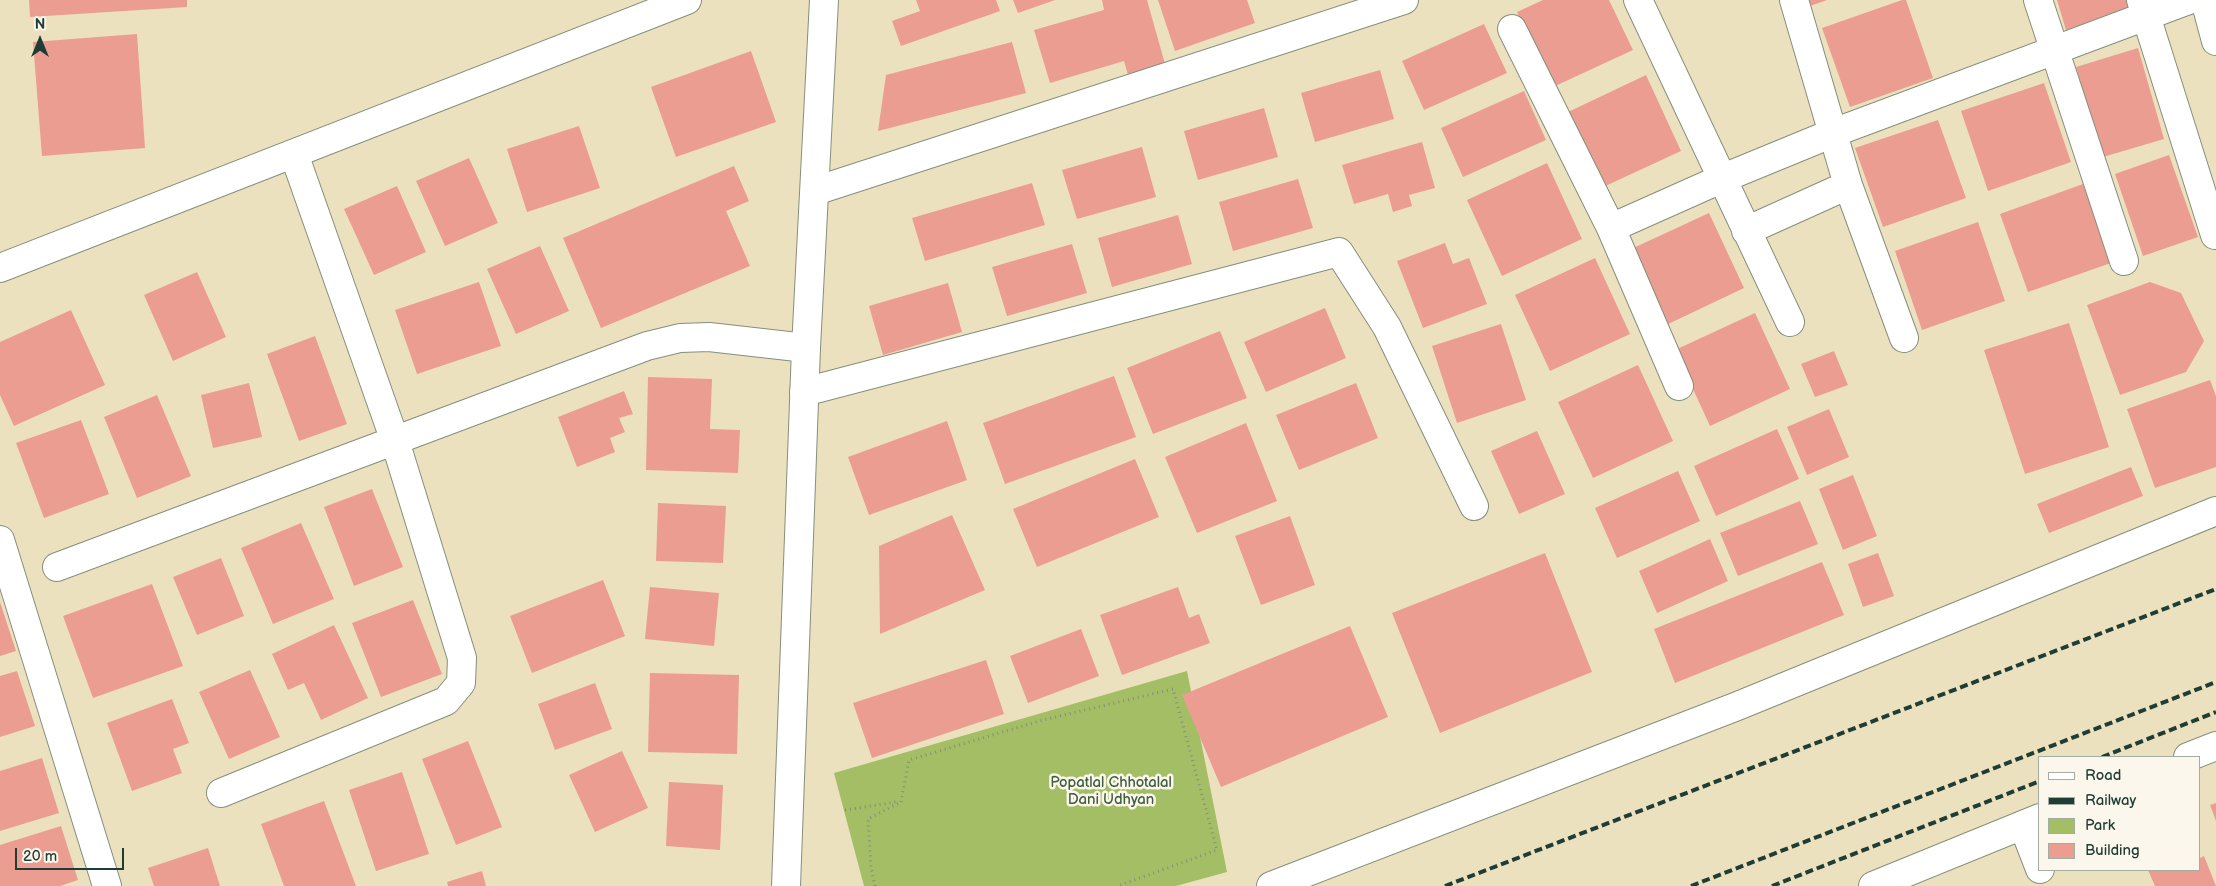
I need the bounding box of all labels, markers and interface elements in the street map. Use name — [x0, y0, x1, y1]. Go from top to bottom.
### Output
north arrow — [15, 15, 65, 65]
text: N — [35, 16, 45, 33]
legend — [2038, 756, 2201, 871]
text: Road — [2085, 766, 2121, 785]
park label: Popatlal Chhotalal Dani Udhyan — [1050, 774, 1172, 809]
text: Railway — [2085, 791, 2136, 810]
text: Park — [2085, 816, 2115, 835]
scale bar — [18, 838, 126, 870]
text: Building — [2085, 841, 2140, 860]
text: 20 m — [23, 847, 57, 866]

